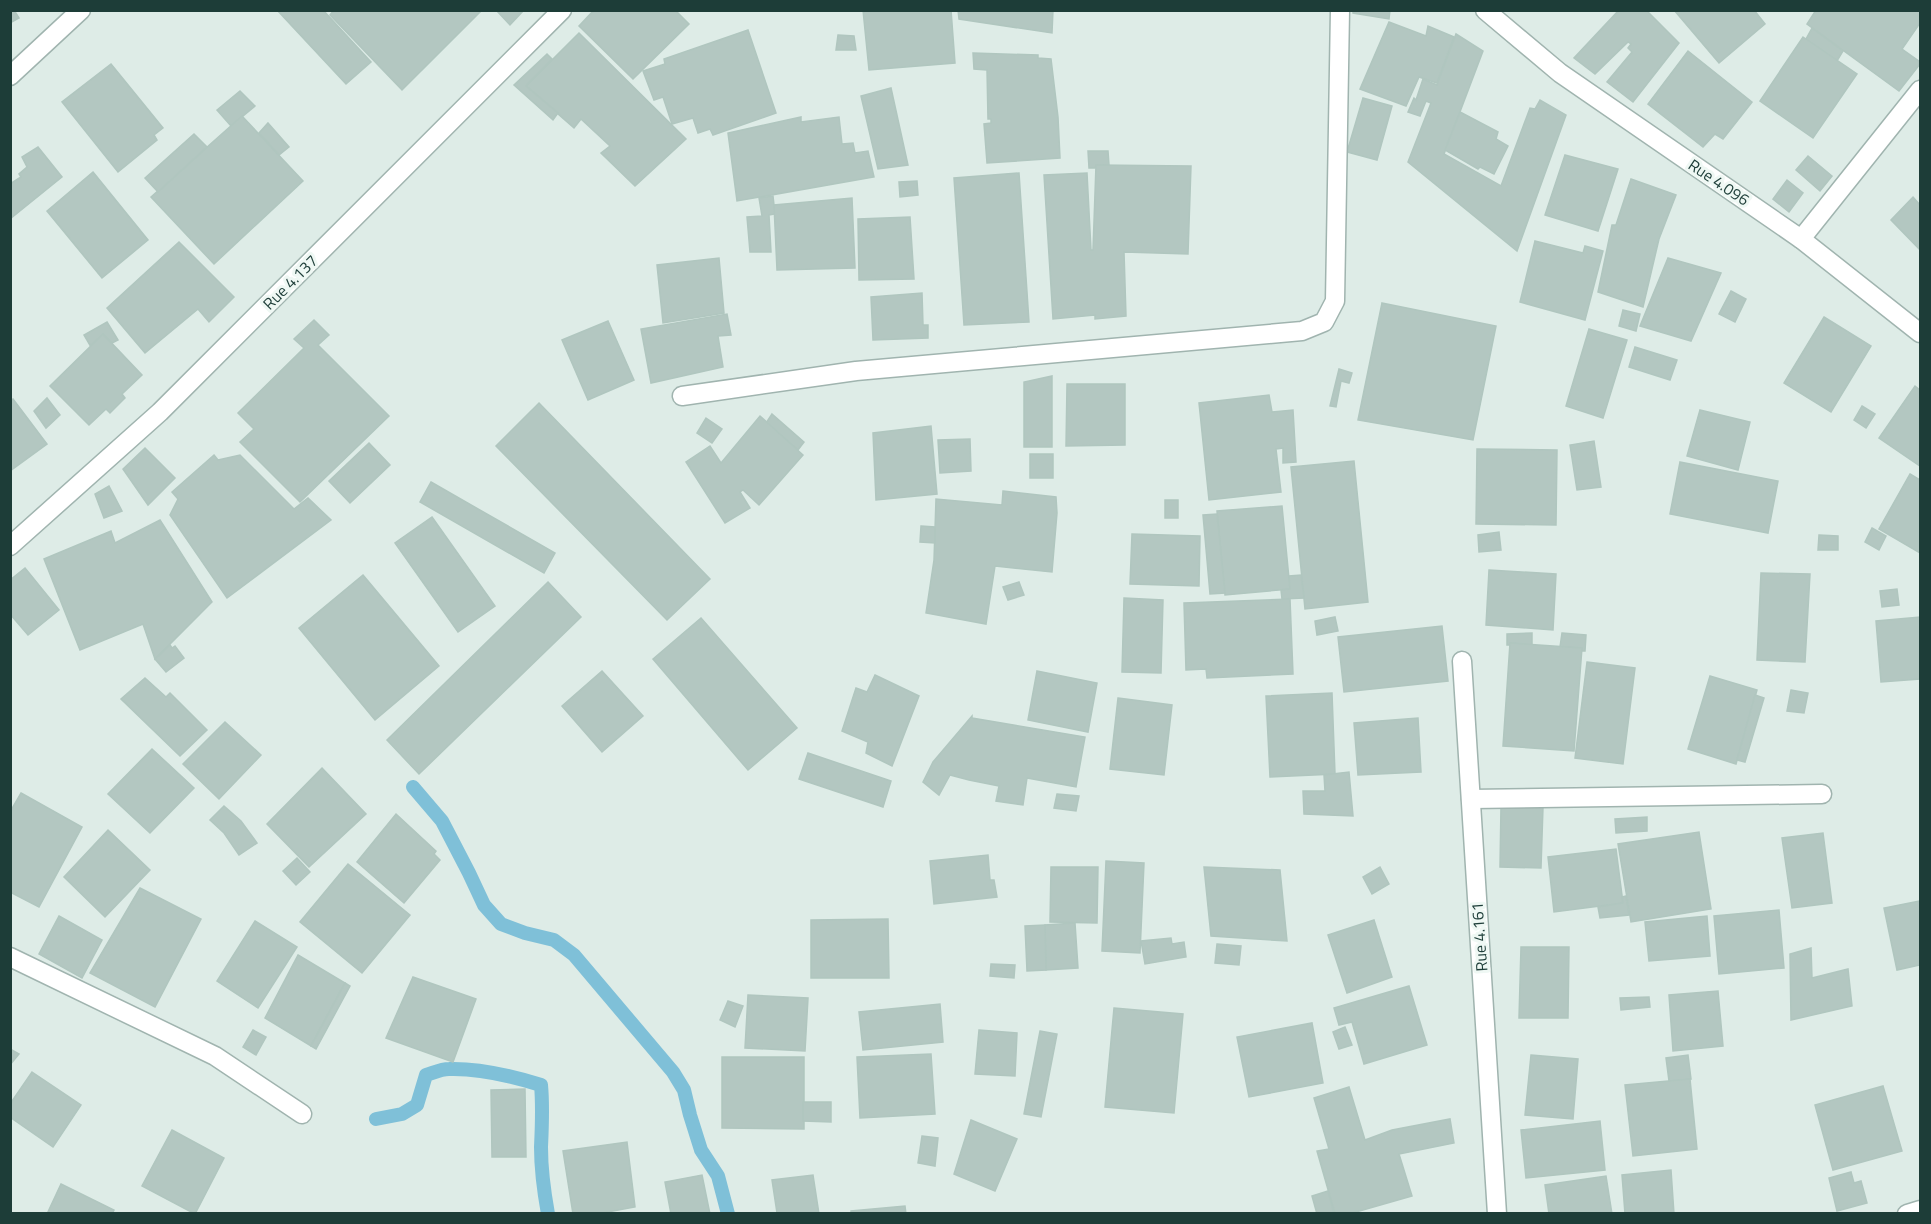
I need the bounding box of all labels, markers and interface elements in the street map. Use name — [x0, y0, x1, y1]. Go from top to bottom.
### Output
street label: Rue 4.096 — [1684, 153, 1754, 211]
street label: Rue 4.137 — [257, 249, 323, 315]
street label: Rue 4.161 — [1465, 902, 1493, 972]

